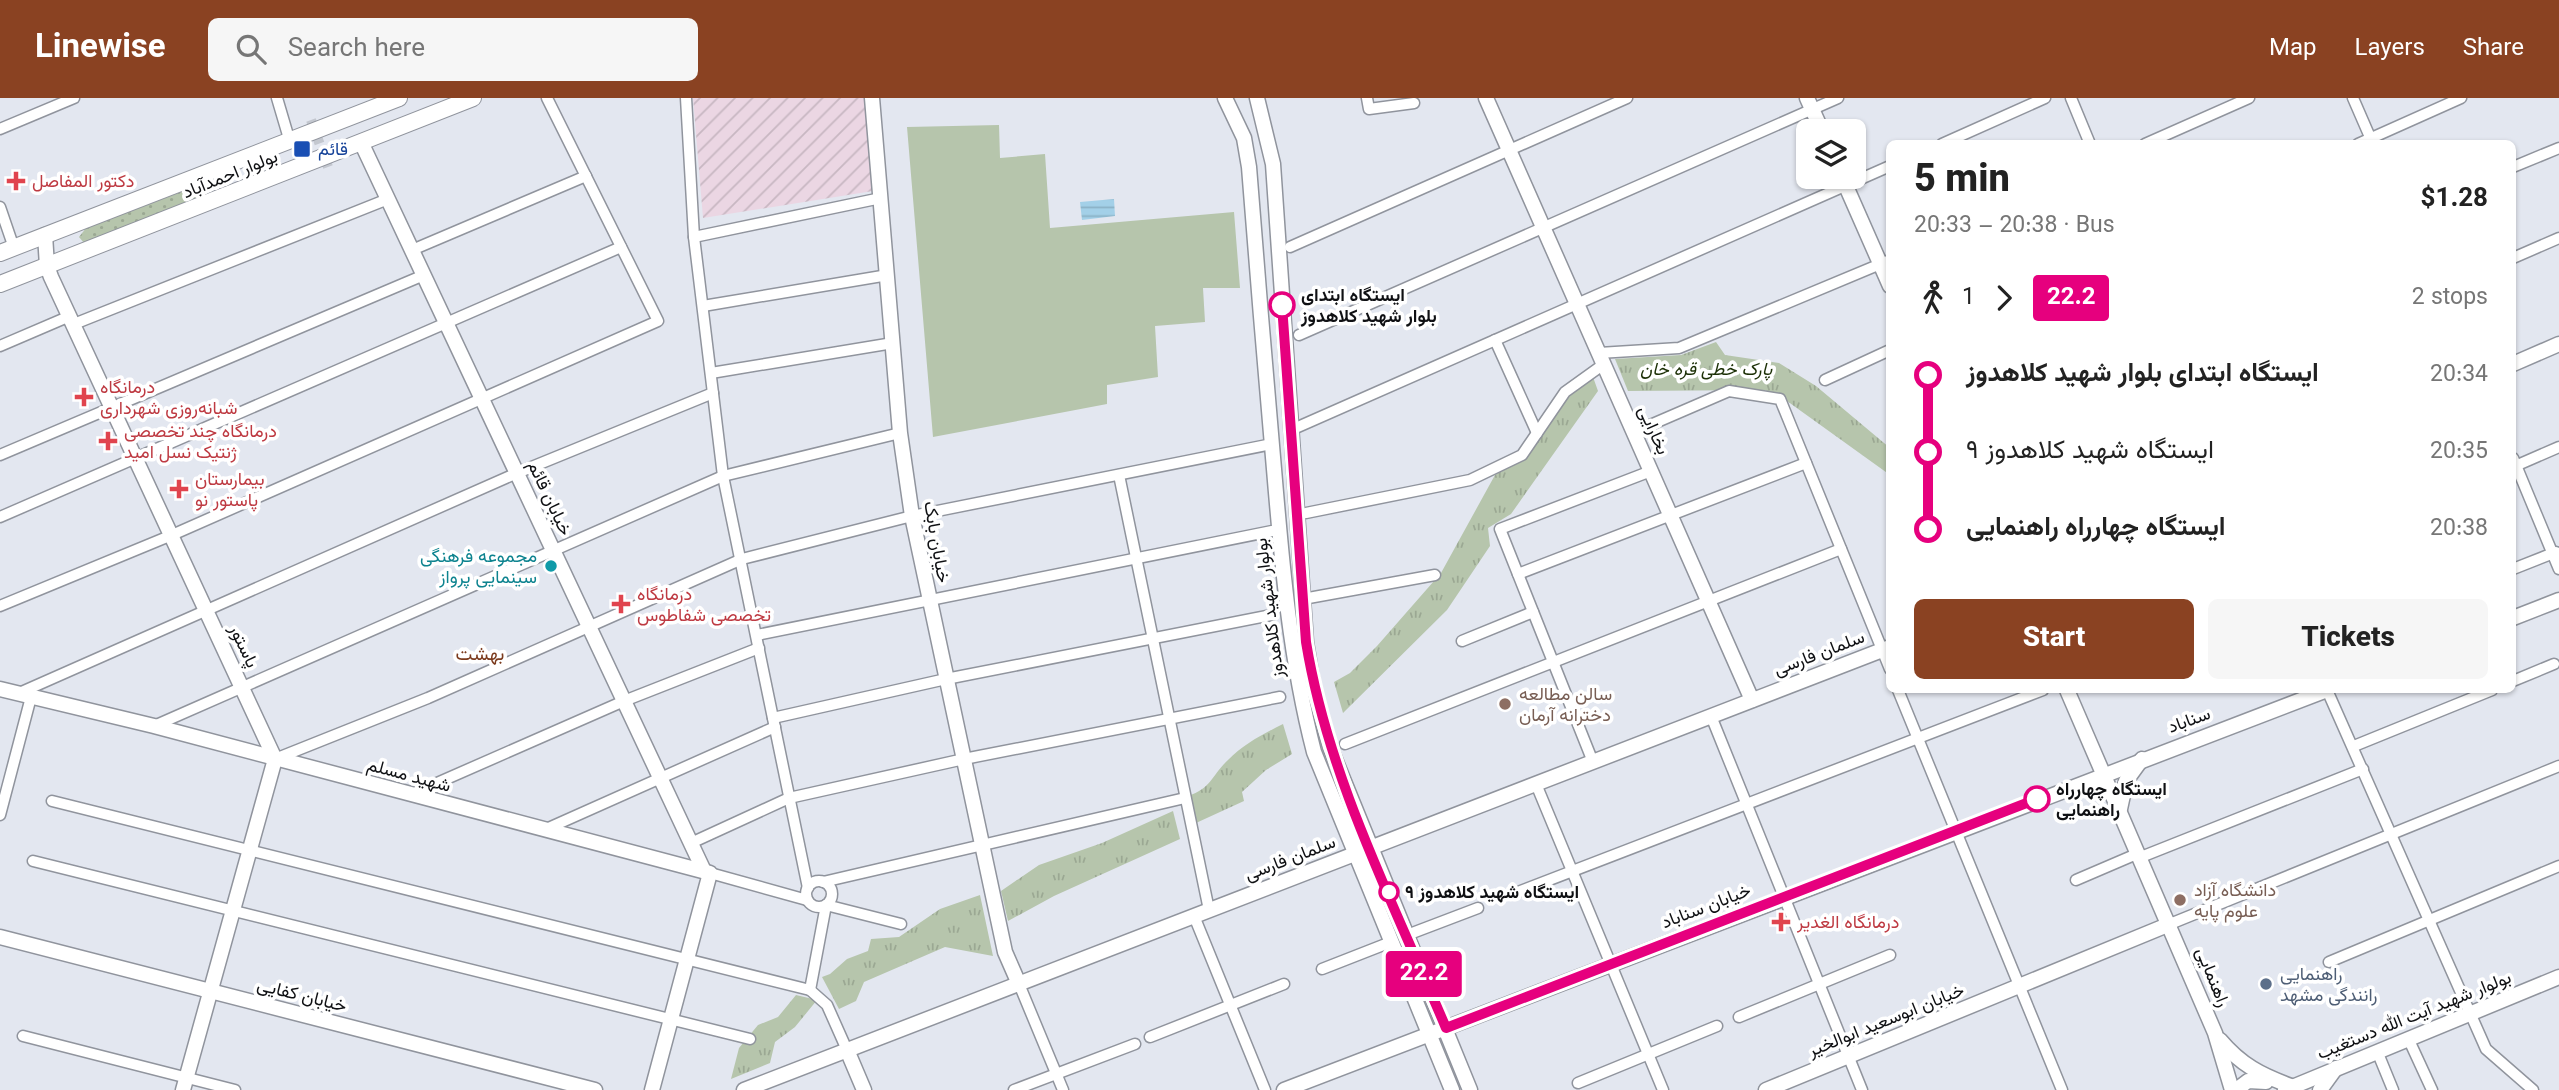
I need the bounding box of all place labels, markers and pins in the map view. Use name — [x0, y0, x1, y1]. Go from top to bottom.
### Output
place label: قائم — [318, 137, 348, 165]
marker: قائم — [292, 139, 312, 159]
place label: دكتور المفاصل — [32, 169, 134, 197]
marker: دكتور المفاصل — [6, 171, 26, 191]
place label: ایستگاه ابتدای بلوار شهید کلاهدوز — [1300, 283, 1437, 332]
marker: ایستگاه ابتدای بلوار شهید کلاهدوز — [1269, 292, 1295, 318]
place label: درمانگاه شبانه‌روزی شهرداری — [100, 375, 238, 424]
marker: درمانگاه شبانه‌روزی شهرداری — [74, 387, 94, 407]
place label: درمانگاه چند تخصصی ژنتیک نسل امید — [124, 419, 277, 468]
marker: درمانگاه چند تخصصی ژنتیک نسل امید — [98, 431, 118, 451]
place label: بیمارستان پاستور نو — [195, 467, 265, 516]
marker: بیمارستان پاستور نو — [169, 479, 189, 499]
place label: مجموعه فرهنگی سینمایی پرواز — [420, 544, 537, 593]
marker: مجموعه فرهنگی سینمایی پرواز — [543, 558, 559, 574]
place label: درمانگاه تخصصی شفاطوس — [637, 582, 771, 631]
marker: درمانگاه تخصصی شفاطوس — [611, 594, 631, 614]
place label: سالن مطالعه دخترانه آرمان — [1519, 682, 1612, 731]
marker: سالن مطالعه دخترانه آرمان — [1497, 696, 1513, 712]
place label: ایستگاه چهارراه راهنمایی — [2056, 777, 2167, 826]
marker: ایستگاه چهارراه راهنمایی — [2024, 786, 2050, 812]
place label: دانشگاه آزاد علوم پایه — [2194, 878, 2276, 927]
place label: ایستگاه شهید کلاهدوز ۹ — [1405, 880, 1579, 908]
marker: ایستگاه شهید کلاهدوز ۹ — [1379, 882, 1399, 902]
marker: دانشگاه آزاد علوم پایه — [2172, 892, 2188, 908]
place label: درمانگاه الغدیر — [1796, 910, 1899, 938]
marker: درمانگاه الغدیر — [1771, 912, 1791, 932]
place label: راهنمایی رانندگی مشهد — [2280, 962, 2378, 1011]
marker: راهنمایی رانندگی مشهد — [2258, 976, 2274, 992]

